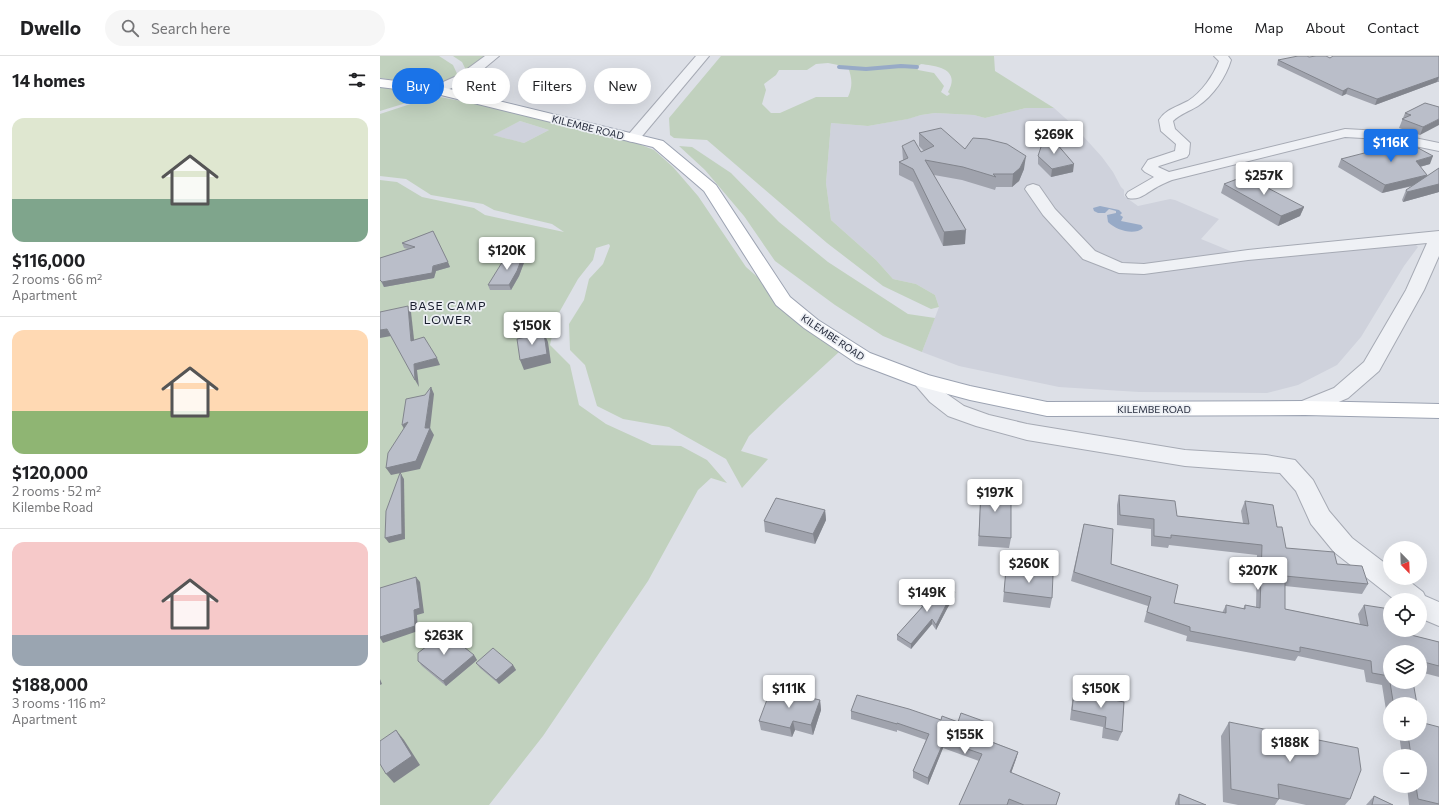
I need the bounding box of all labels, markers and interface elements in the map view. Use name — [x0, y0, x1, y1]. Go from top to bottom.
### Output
search box — [105, 10, 385, 46]
text: Dwello — [20, 16, 81, 39]
icon: search — [119, 17, 141, 39]
text: Search here — [151, 19, 230, 37]
text: Home — [1194, 19, 1233, 36]
text: Map — [1255, 19, 1283, 36]
text: About — [1305, 19, 1345, 36]
text: Contact — [1367, 19, 1419, 36]
chip: Buy — [392, 68, 444, 104]
chip: Rent — [452, 68, 510, 104]
chip: Filters — [518, 68, 586, 104]
chip: New — [594, 68, 651, 104]
icon: filters — [346, 69, 368, 91]
text: 14 homes — [12, 70, 85, 91]
street label: KILEMBE ROAD — [551, 112, 625, 142]
pin: $269K — [1026, 121, 1082, 155]
text: $269K — [1034, 126, 1074, 142]
pin: $116K — [1363, 129, 1419, 163]
text: $116K — [1373, 134, 1409, 150]
icon: home — [154, 144, 226, 216]
pin: $257K — [1236, 162, 1292, 196]
text: $257K — [1245, 167, 1283, 183]
pin: $120K — [479, 237, 535, 271]
text: $120K — [488, 242, 526, 258]
text: $116,000 — [12, 250, 85, 271]
text: 2 rooms · 66 m² — [12, 271, 102, 287]
text: Apartment — [12, 287, 77, 303]
district label: BASE CAMP LOWER — [410, 298, 486, 326]
street label: KILEMBE ROAD — [799, 311, 867, 363]
pin: $150K — [504, 312, 560, 346]
text: $150K — [513, 317, 551, 333]
icon: home — [154, 356, 226, 428]
street label: KILEMBE ROAD — [1117, 403, 1191, 415]
text: $120,000 — [12, 462, 88, 483]
pin: $197K — [967, 479, 1023, 513]
text: 2 rooms · 52 m² — [12, 483, 101, 499]
text: $197K — [976, 484, 1014, 500]
text: Kilembe Road — [12, 499, 93, 515]
north arrow — [1383, 541, 1427, 585]
map controls — [1383, 541, 1427, 793]
pin: $260K — [1001, 550, 1057, 584]
text: $260K — [1009, 555, 1049, 571]
pin: $207K — [1230, 557, 1286, 591]
text: $207K — [1238, 562, 1278, 578]
icon: home — [154, 568, 226, 640]
pin: $149K — [899, 579, 955, 613]
text: $149K — [908, 584, 946, 600]
button: locate — [1383, 593, 1427, 637]
pin: $263K — [416, 622, 472, 656]
text: $263K — [424, 627, 464, 643]
button: layers — [1383, 645, 1427, 689]
text: $188,000 — [12, 674, 88, 695]
pin: $111K — [761, 675, 817, 709]
pin: $150K — [1073, 675, 1129, 709]
text: $111K — [772, 680, 806, 696]
text: $150K — [1082, 680, 1120, 696]
text: 3 rooms · 116 m² — [12, 695, 106, 711]
button: + — [1383, 697, 1427, 741]
text: Apartment — [12, 711, 77, 727]
pin: $155K — [937, 721, 993, 755]
text: $155K — [946, 726, 984, 742]
pin: $188K — [1262, 729, 1318, 763]
text: $188K — [1271, 734, 1309, 750]
button: − — [1383, 749, 1427, 793]

